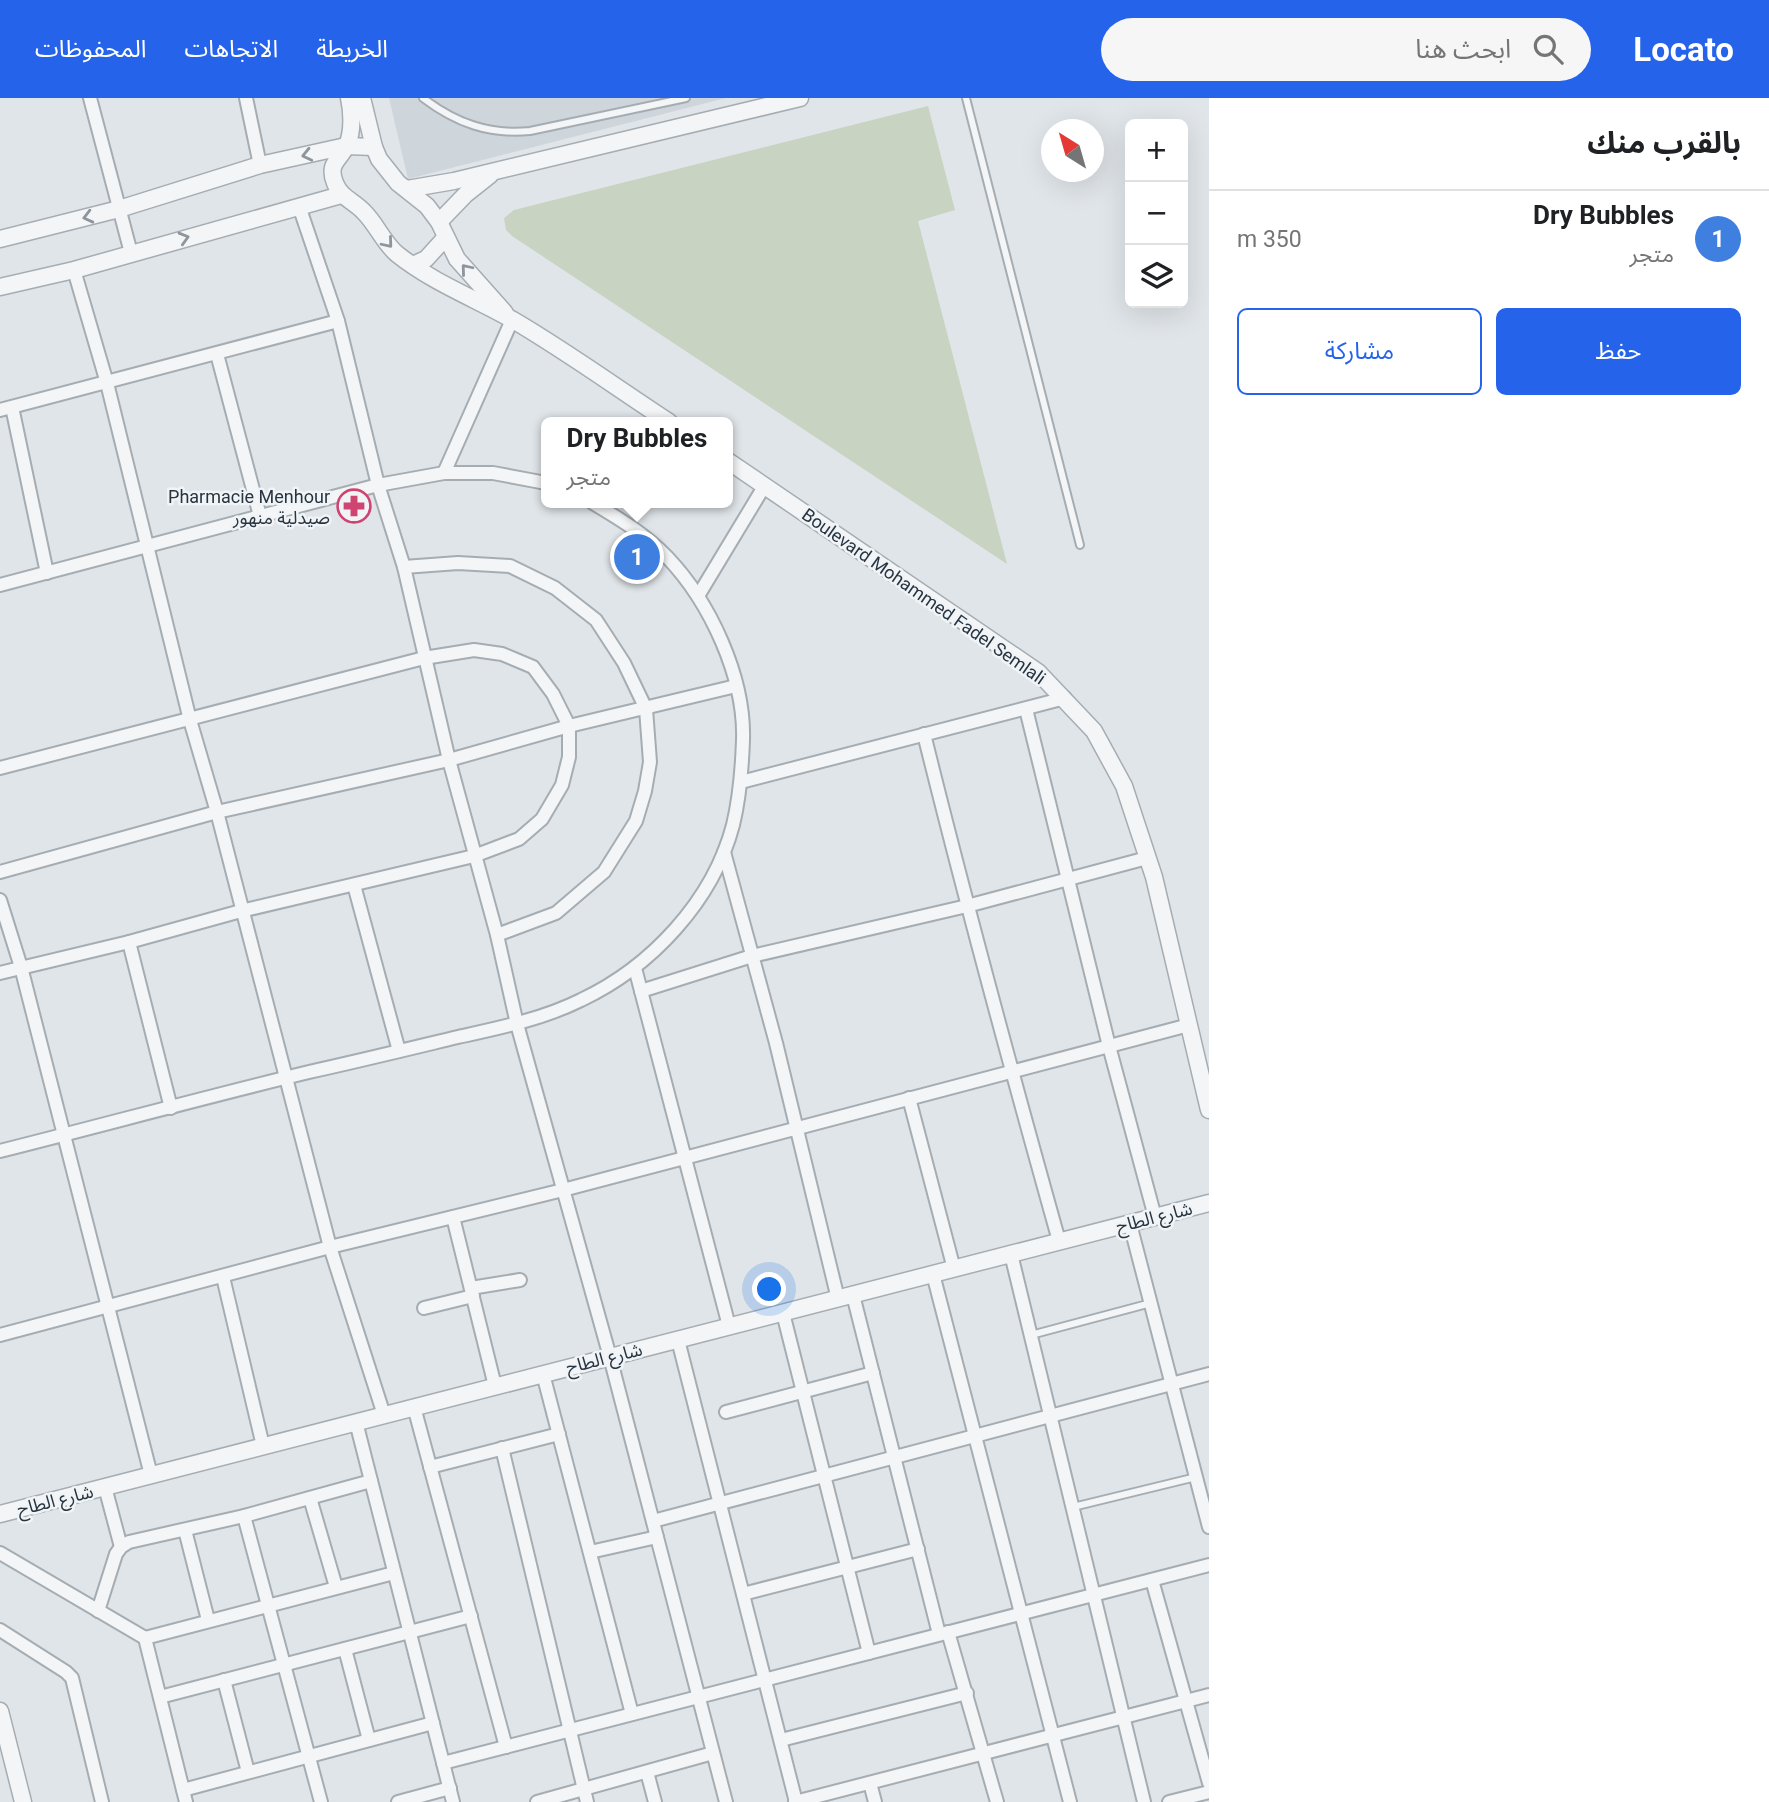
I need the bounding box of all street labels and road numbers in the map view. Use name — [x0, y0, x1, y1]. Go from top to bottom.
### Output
street label: Boulevard Mohammed Fadel Semlali — [798, 504, 1050, 688]
street label: شارع الطاح — [1114, 1197, 1195, 1241]
street label: شارع الطاح — [564, 1338, 645, 1382]
street label: شارع الطاح — [15, 1480, 96, 1524]

